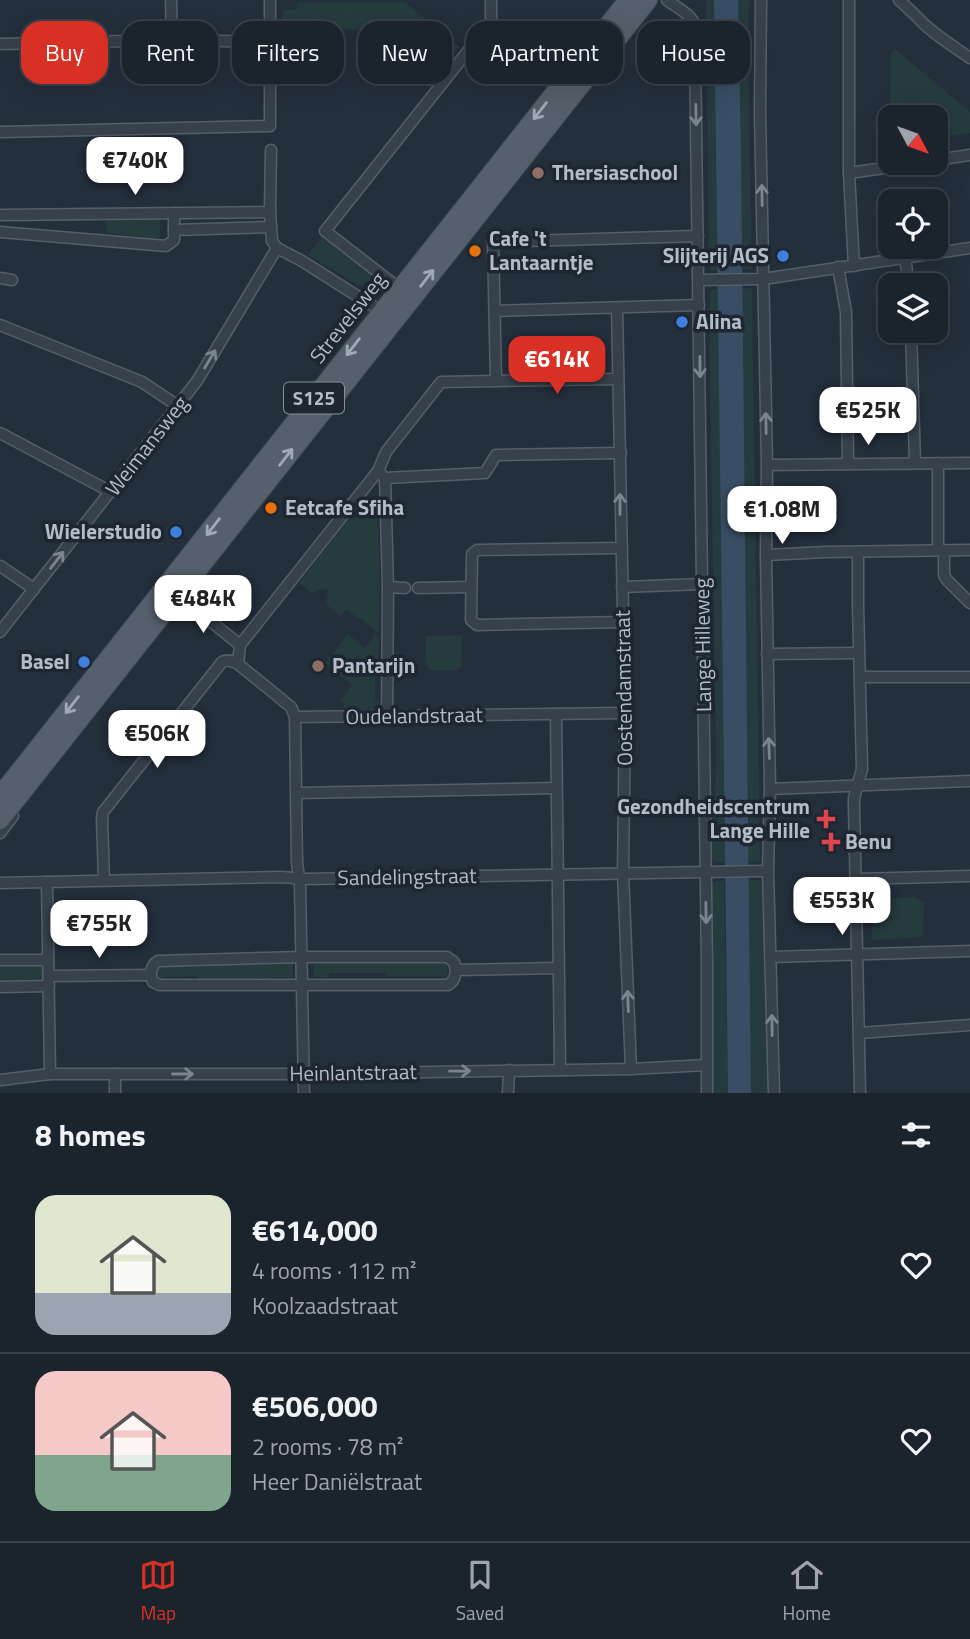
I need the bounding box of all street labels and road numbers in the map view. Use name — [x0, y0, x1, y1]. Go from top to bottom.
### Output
street label: Strevelsweg — [301, 265, 393, 370]
road number: S125 — [284, 382, 344, 414]
street label: Weimansweg — [97, 388, 196, 502]
street label: Lange Hilleweg — [685, 577, 719, 712]
street label: Oostendamstraat — [606, 609, 640, 766]
street label: Oudelandstraat — [345, 698, 484, 732]
street label: Sandelingstraat — [337, 859, 477, 893]
street label: Heinlantstraat — [289, 1055, 418, 1089]

